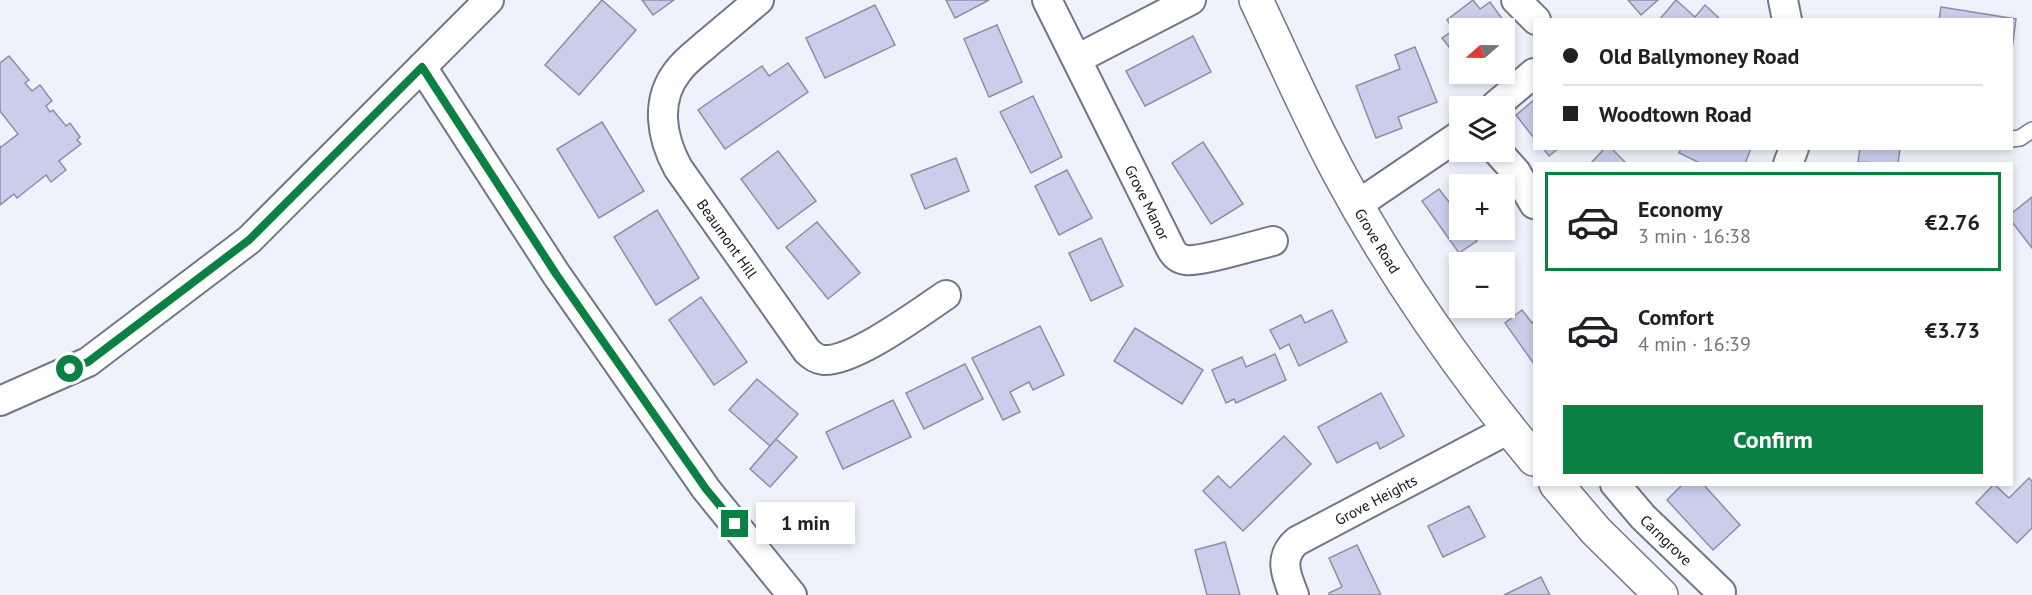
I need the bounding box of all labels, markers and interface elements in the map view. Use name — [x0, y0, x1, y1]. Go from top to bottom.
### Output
north arrow — [1449, 18, 1515, 84]
map controls — [1449, 18, 1515, 318]
text: Old Ballymoney Road — [1599, 42, 1799, 70]
button: layers — [1449, 96, 1515, 162]
text: Woodtown Road — [1599, 100, 1752, 128]
street label: Grove Manor — [1121, 162, 1174, 243]
button: + — [1449, 174, 1515, 240]
street label: Beaumont Hill — [693, 195, 762, 282]
icon: car — [1566, 195, 1620, 249]
text: Economy — [1638, 195, 1722, 223]
street label: Grove Road — [1351, 205, 1405, 277]
text: €2.76 — [1925, 208, 1980, 236]
text: 3 min · 16:38 — [1638, 223, 1751, 249]
button: − — [1449, 252, 1515, 318]
icon: car — [1566, 303, 1620, 357]
text: Comfort — [1638, 303, 1714, 331]
text: €3.73 — [1925, 316, 1980, 344]
text: 4 min · 16:39 — [1638, 331, 1751, 357]
route start — [56, 355, 83, 382]
button: Confirm — [1563, 405, 1983, 474]
street label: Grove Heights — [1331, 470, 1420, 529]
callout: 1 min — [756, 503, 855, 545]
route end — [721, 510, 748, 537]
text: 1 min — [781, 510, 830, 536]
street label: Carngrove — [1637, 510, 1697, 569]

